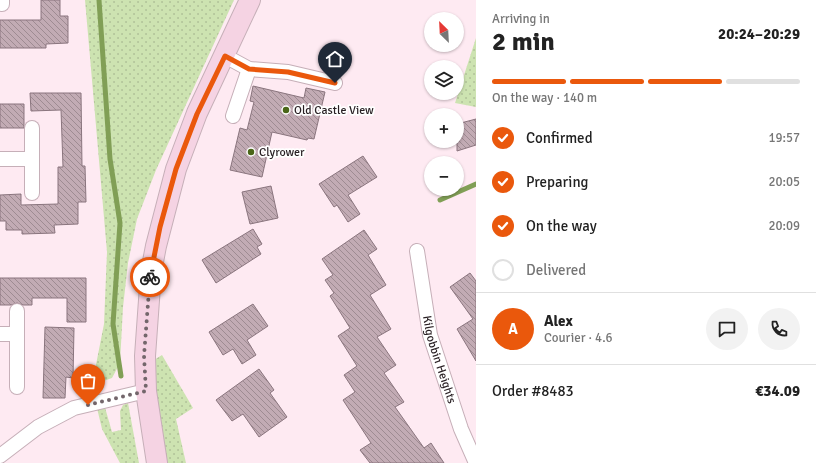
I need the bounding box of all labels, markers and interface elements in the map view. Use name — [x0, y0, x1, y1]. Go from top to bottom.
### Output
text: Arriving in — [492, 11, 550, 27]
north arrow — [424, 12, 464, 52]
map controls — [424, 12, 464, 196]
text: 20:24–20:29 — [718, 25, 800, 43]
text: 2 min — [492, 26, 555, 58]
pin — [318, 42, 352, 83]
icon: home — [324, 48, 346, 70]
button: layers — [424, 60, 464, 100]
text: On the way · 140 m — [492, 90, 597, 106]
place label: Old Castle View — [294, 103, 374, 118]
marker: Old Castle View — [281, 105, 291, 115]
button: + — [424, 108, 464, 148]
icon: check — [492, 127, 514, 149]
text: Confirmed — [526, 129, 593, 147]
text: 19:57 — [768, 130, 800, 146]
place label: Clyrower — [259, 145, 305, 160]
marker: Clyrower — [246, 147, 256, 157]
button: − — [424, 156, 464, 196]
icon: check — [492, 171, 514, 193]
text: Preparing — [526, 173, 589, 191]
text: 20:05 — [768, 174, 800, 190]
icon: check — [492, 215, 514, 237]
text: On the way — [526, 217, 597, 235]
text: 20:09 — [768, 218, 800, 234]
courier — [130, 257, 170, 297]
text: Delivered — [526, 261, 586, 279]
icon: bike — [139, 266, 161, 288]
button: chat — [706, 308, 748, 350]
button: phone — [758, 308, 800, 350]
text: Alex — [544, 312, 573, 330]
street label: Kilgobbin Heights — [419, 314, 459, 406]
text: A — [508, 320, 518, 338]
text: Courier · 4.6 — [544, 330, 613, 346]
pin — [71, 364, 105, 405]
icon: bag — [77, 370, 99, 392]
text: Order #8483 — [492, 382, 574, 400]
text: €34.09 — [755, 382, 800, 400]

